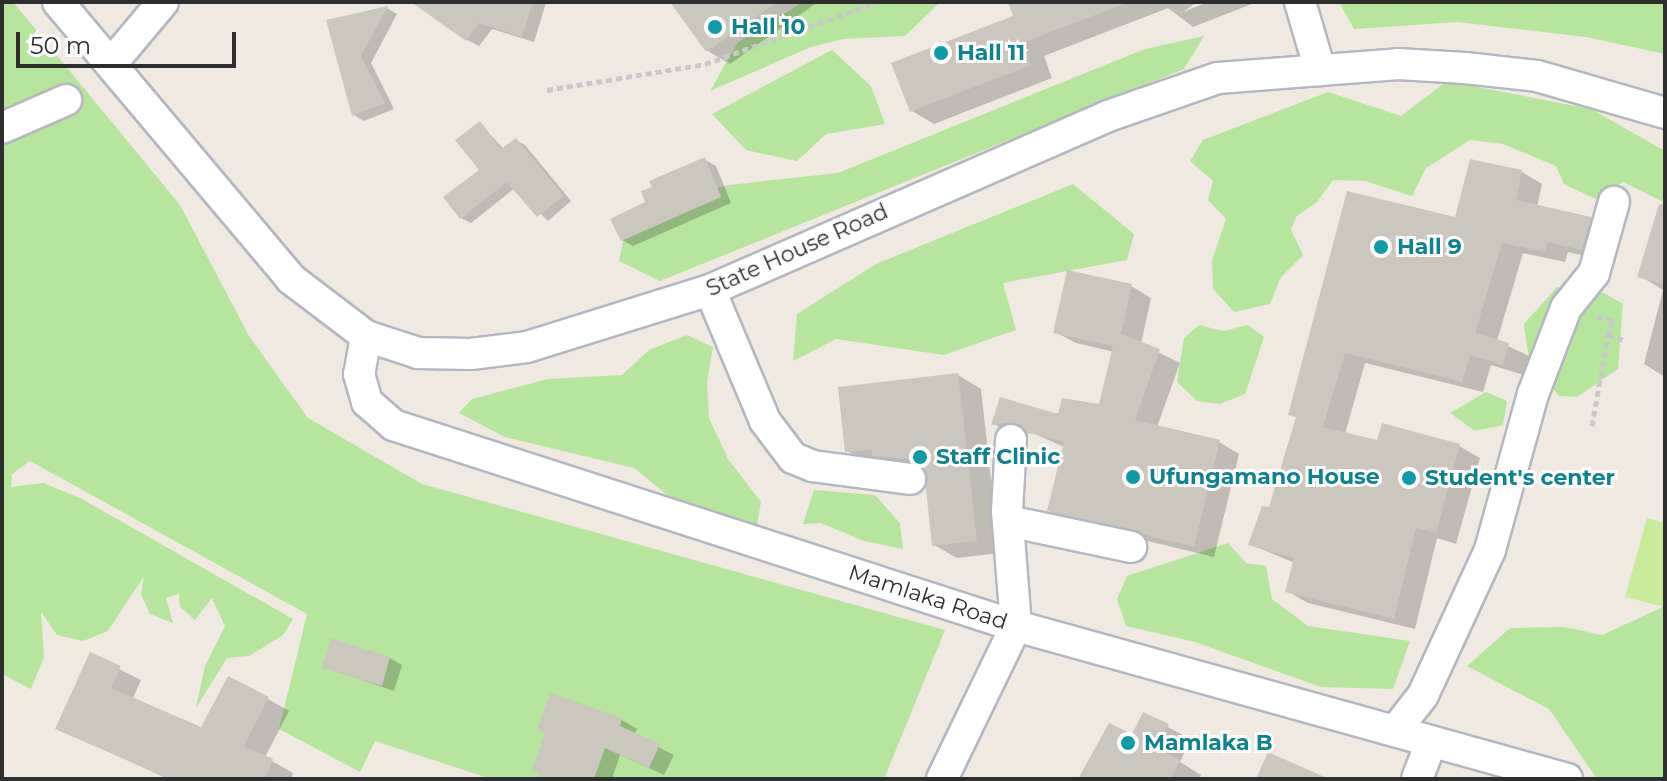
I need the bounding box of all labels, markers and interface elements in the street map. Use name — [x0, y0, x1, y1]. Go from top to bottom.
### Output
place label: Hall 10 — [731, 14, 805, 40]
scale bar — [20, 16, 240, 66]
marker: Hall 10 — [706, 18, 724, 36]
text: 50 m — [30, 31, 91, 60]
place label: Hall 11 — [957, 40, 1025, 66]
marker: Hall 11 — [932, 44, 950, 62]
street label: State House Road — [702, 198, 892, 302]
place label: Hall 9 — [1397, 234, 1462, 260]
marker: Hall 9 — [1372, 238, 1390, 256]
place label: Staff Clinic — [936, 444, 1060, 470]
marker: Staff Clinic — [911, 448, 929, 466]
place label: Ufungamano House — [1149, 464, 1380, 490]
place label: Student's center — [1425, 465, 1615, 491]
marker: Ufungamano House — [1124, 468, 1142, 486]
marker: Student's center — [1400, 469, 1418, 487]
street label: Mamlaka Road — [845, 559, 1011, 635]
place label: Mamlaka B — [1144, 730, 1273, 756]
marker: Mamlaka B — [1119, 734, 1137, 752]

